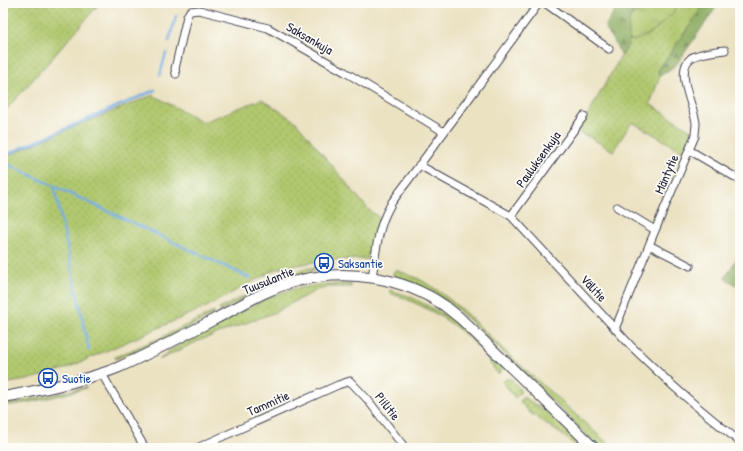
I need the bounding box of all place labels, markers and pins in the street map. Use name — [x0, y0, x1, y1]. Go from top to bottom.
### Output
bus stop icon: Saksantie — [313, 252, 335, 274]
place label: Saksantie — [338, 254, 383, 272]
bus stop icon: Suotie — [37, 367, 59, 389]
place label: Suotie — [62, 369, 91, 387]

